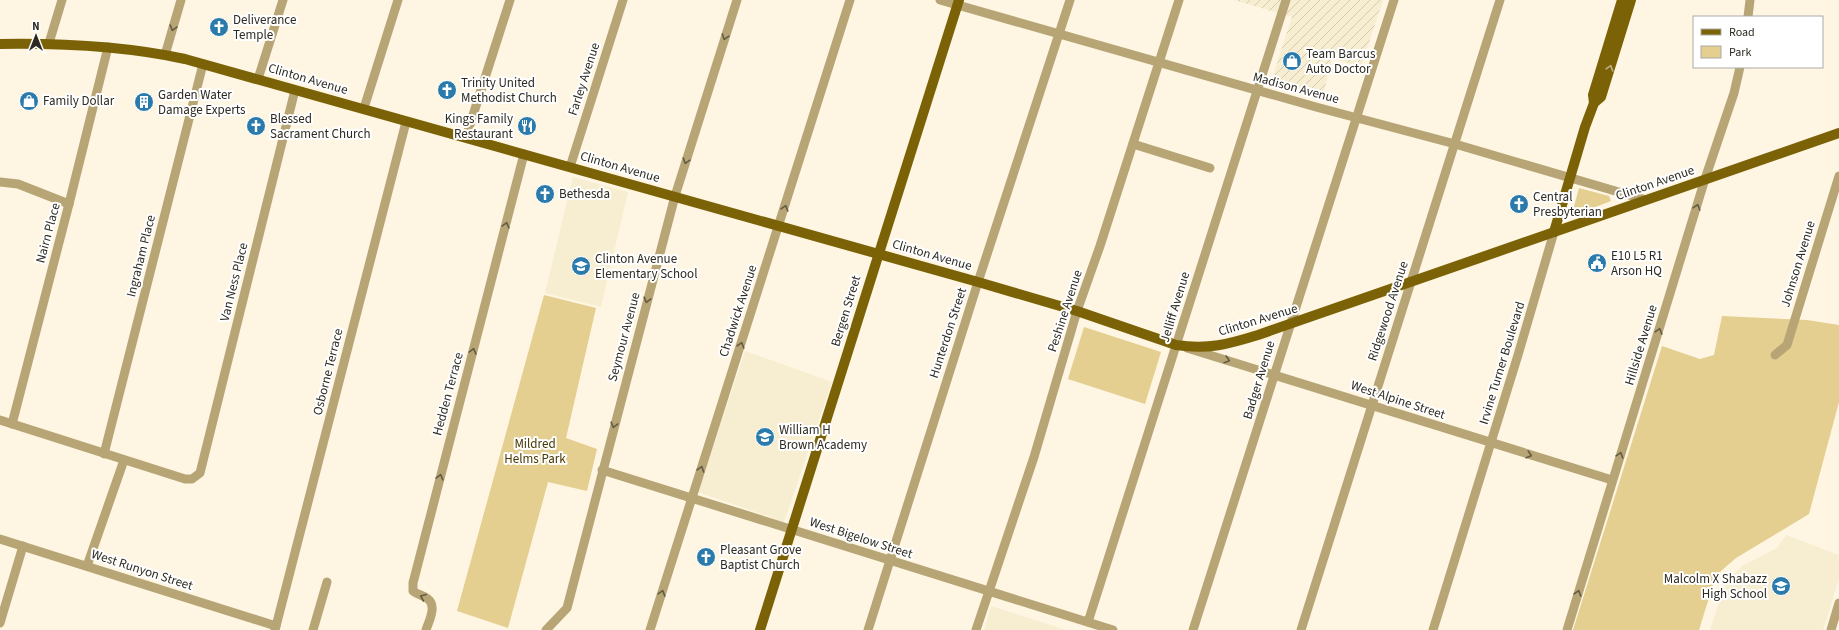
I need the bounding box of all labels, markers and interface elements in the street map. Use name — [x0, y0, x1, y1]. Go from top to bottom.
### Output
place label: Deliverance Temple — [233, 11, 296, 44]
north arrow — [16, 16, 56, 56]
church icon: Deliverance Temple — [208, 16, 230, 38]
legend — [1693, 16, 1823, 68]
text: N — [32, 19, 40, 34]
one-way arrow — [169, 24, 178, 31]
text: Road — [1729, 24, 1755, 41]
one-way arrow — [721, 34, 730, 41]
street label: Farley Avenue — [564, 40, 604, 118]
text: Park — [1729, 44, 1751, 61]
place label: Team Barcus Auto Doctor — [1306, 45, 1376, 78]
shop icon: Team Barcus Auto Doctor — [1281, 50, 1303, 72]
street label: Clinton Avenue — [266, 59, 350, 99]
one-way arrow — [1605, 65, 1614, 72]
street label: Madison Avenue — [1251, 68, 1341, 108]
place label: Trinity United Methodist Church — [461, 74, 557, 107]
church icon: Trinity United Methodist Church — [436, 79, 458, 101]
place label: Garden Water Damage Experts — [158, 86, 246, 119]
shop icon: Family Dollar — [18, 90, 40, 112]
building icon: Garden Water Damage Experts — [133, 91, 155, 113]
place label: Family Dollar — [43, 92, 115, 110]
place label: Blessed Sacrament Church — [270, 110, 370, 143]
place label: Kings Family Restaurant — [445, 110, 514, 143]
church icon: Blessed Sacrament Church — [245, 115, 267, 137]
restaurant icon: Kings Family Restaurant — [516, 115, 538, 137]
street label: Clinton Avenue — [578, 147, 662, 187]
one-way arrow — [682, 157, 691, 164]
street label: Clinton Avenue — [1613, 161, 1697, 205]
church icon: Bethesda — [534, 183, 556, 205]
place label: Bethesda — [559, 185, 610, 203]
place label: Central Presbyterian — [1533, 188, 1602, 221]
church icon: Central Presbyterian — [1508, 193, 1530, 215]
street label: Nairn Place — [31, 201, 65, 265]
one-way arrow — [1692, 203, 1701, 210]
one-way arrow — [780, 205, 789, 212]
street label: Ingraham Place — [122, 213, 160, 299]
street label: Johnson Avenue — [1776, 218, 1820, 310]
one-way arrow — [501, 222, 509, 228]
street label: Clinton Avenue — [890, 235, 974, 275]
street label: Van Ness Place — [216, 241, 252, 323]
place label: E10 L5 R1 Arson HQ — [1611, 247, 1663, 280]
place label: Clinton Avenue Elementary School — [595, 250, 697, 283]
public building icon: E10 L5 R1 Arson HQ — [1586, 252, 1608, 274]
school or university icon: Clinton Avenue Elementary School — [570, 255, 592, 277]
street label: Ridgewood Avenue — [1363, 259, 1413, 363]
street label: Chadwick Avenue — [715, 263, 761, 359]
street label: Peshine Avenue — [1043, 268, 1087, 354]
street label: Jelliff Avenue — [1156, 270, 1194, 344]
street label: Bergen Street — [827, 273, 866, 349]
street label: Hunterdon Street — [925, 285, 971, 381]
street label: Seymour Avenue — [603, 290, 645, 384]
one-way arrow — [643, 296, 652, 303]
street label: Clinton Avenue — [1216, 299, 1300, 341]
street label: Irvine Turner Boulevard — [1475, 299, 1529, 427]
street label: Hillside Avenue — [1620, 303, 1662, 387]
street label: Osborne Terrace — [309, 327, 347, 417]
one-way arrow — [1654, 328, 1663, 335]
street label: Badger Avenue — [1238, 338, 1280, 422]
one-way arrow — [736, 342, 745, 349]
one-way arrow — [468, 348, 477, 355]
street label: Hedden Terrace — [428, 350, 468, 438]
one-way arrow — [1223, 356, 1230, 364]
street label: West Alpine Street — [1348, 376, 1448, 424]
place label: William H Brown Academy — [779, 421, 867, 454]
one-way arrow — [610, 422, 619, 429]
school or university icon: William H Brown Academy — [754, 426, 776, 448]
park label: Mildred Helms Park — [504, 435, 566, 468]
one-way arrow — [1525, 450, 1532, 459]
one-way arrow — [1615, 452, 1624, 459]
one-way arrow — [696, 466, 705, 473]
one-way arrow — [435, 473, 444, 480]
street label: West Bigelow Street — [807, 513, 915, 563]
place label: Pleasant Grove Baptist Church — [720, 541, 801, 574]
street label: West Runyon Street — [89, 545, 196, 595]
church icon: Pleasant Grove Baptist Church — [695, 546, 717, 568]
place label: Malcolm X Shabazz High School — [1664, 570, 1767, 603]
school or university icon: Malcolm X Shabazz High School — [1770, 575, 1792, 597]
one-way arrow — [657, 589, 666, 596]
one-way arrow — [1573, 589, 1582, 596]
one-way arrow — [419, 594, 427, 602]

